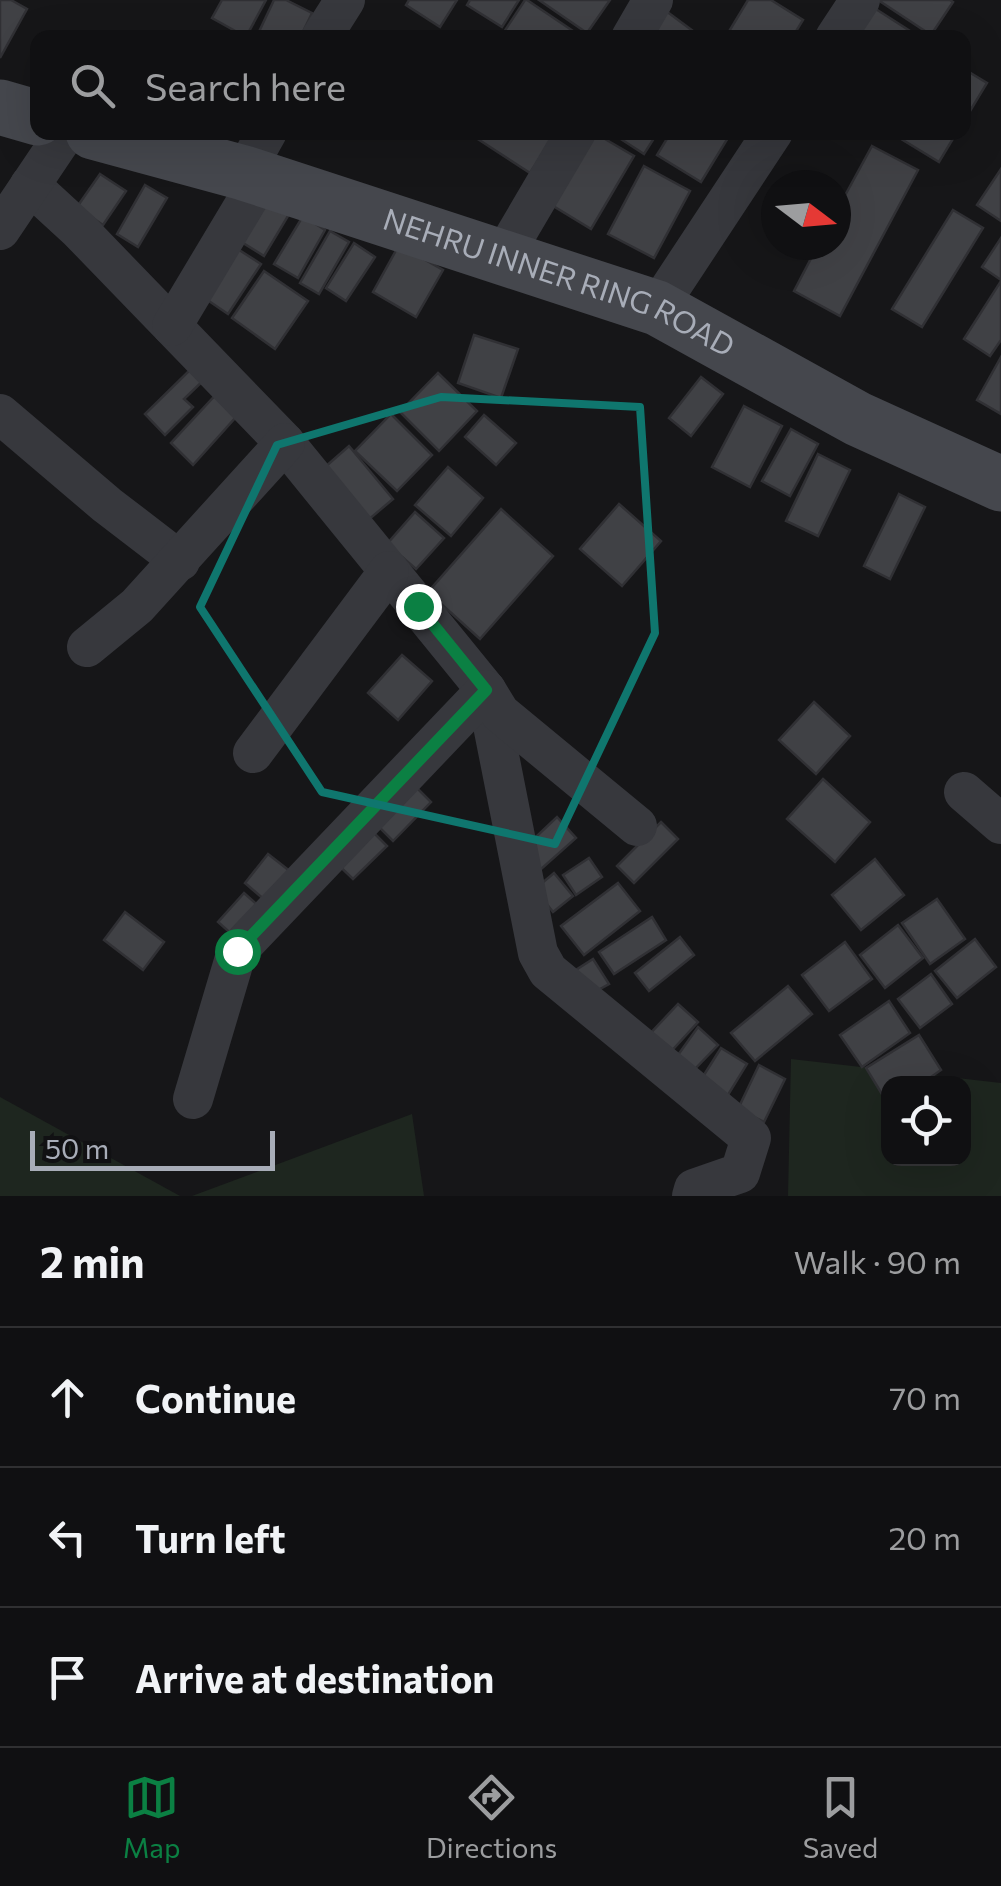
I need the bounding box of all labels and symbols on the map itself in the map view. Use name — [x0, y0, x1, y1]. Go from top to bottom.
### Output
north arrow — [761, 170, 851, 260]
street label: NEHRU INNER RING ROAD — [379, 199, 742, 363]
route end — [396, 584, 442, 630]
route start — [215, 929, 261, 975]
scale bar — [30, 1126, 275, 1170]

